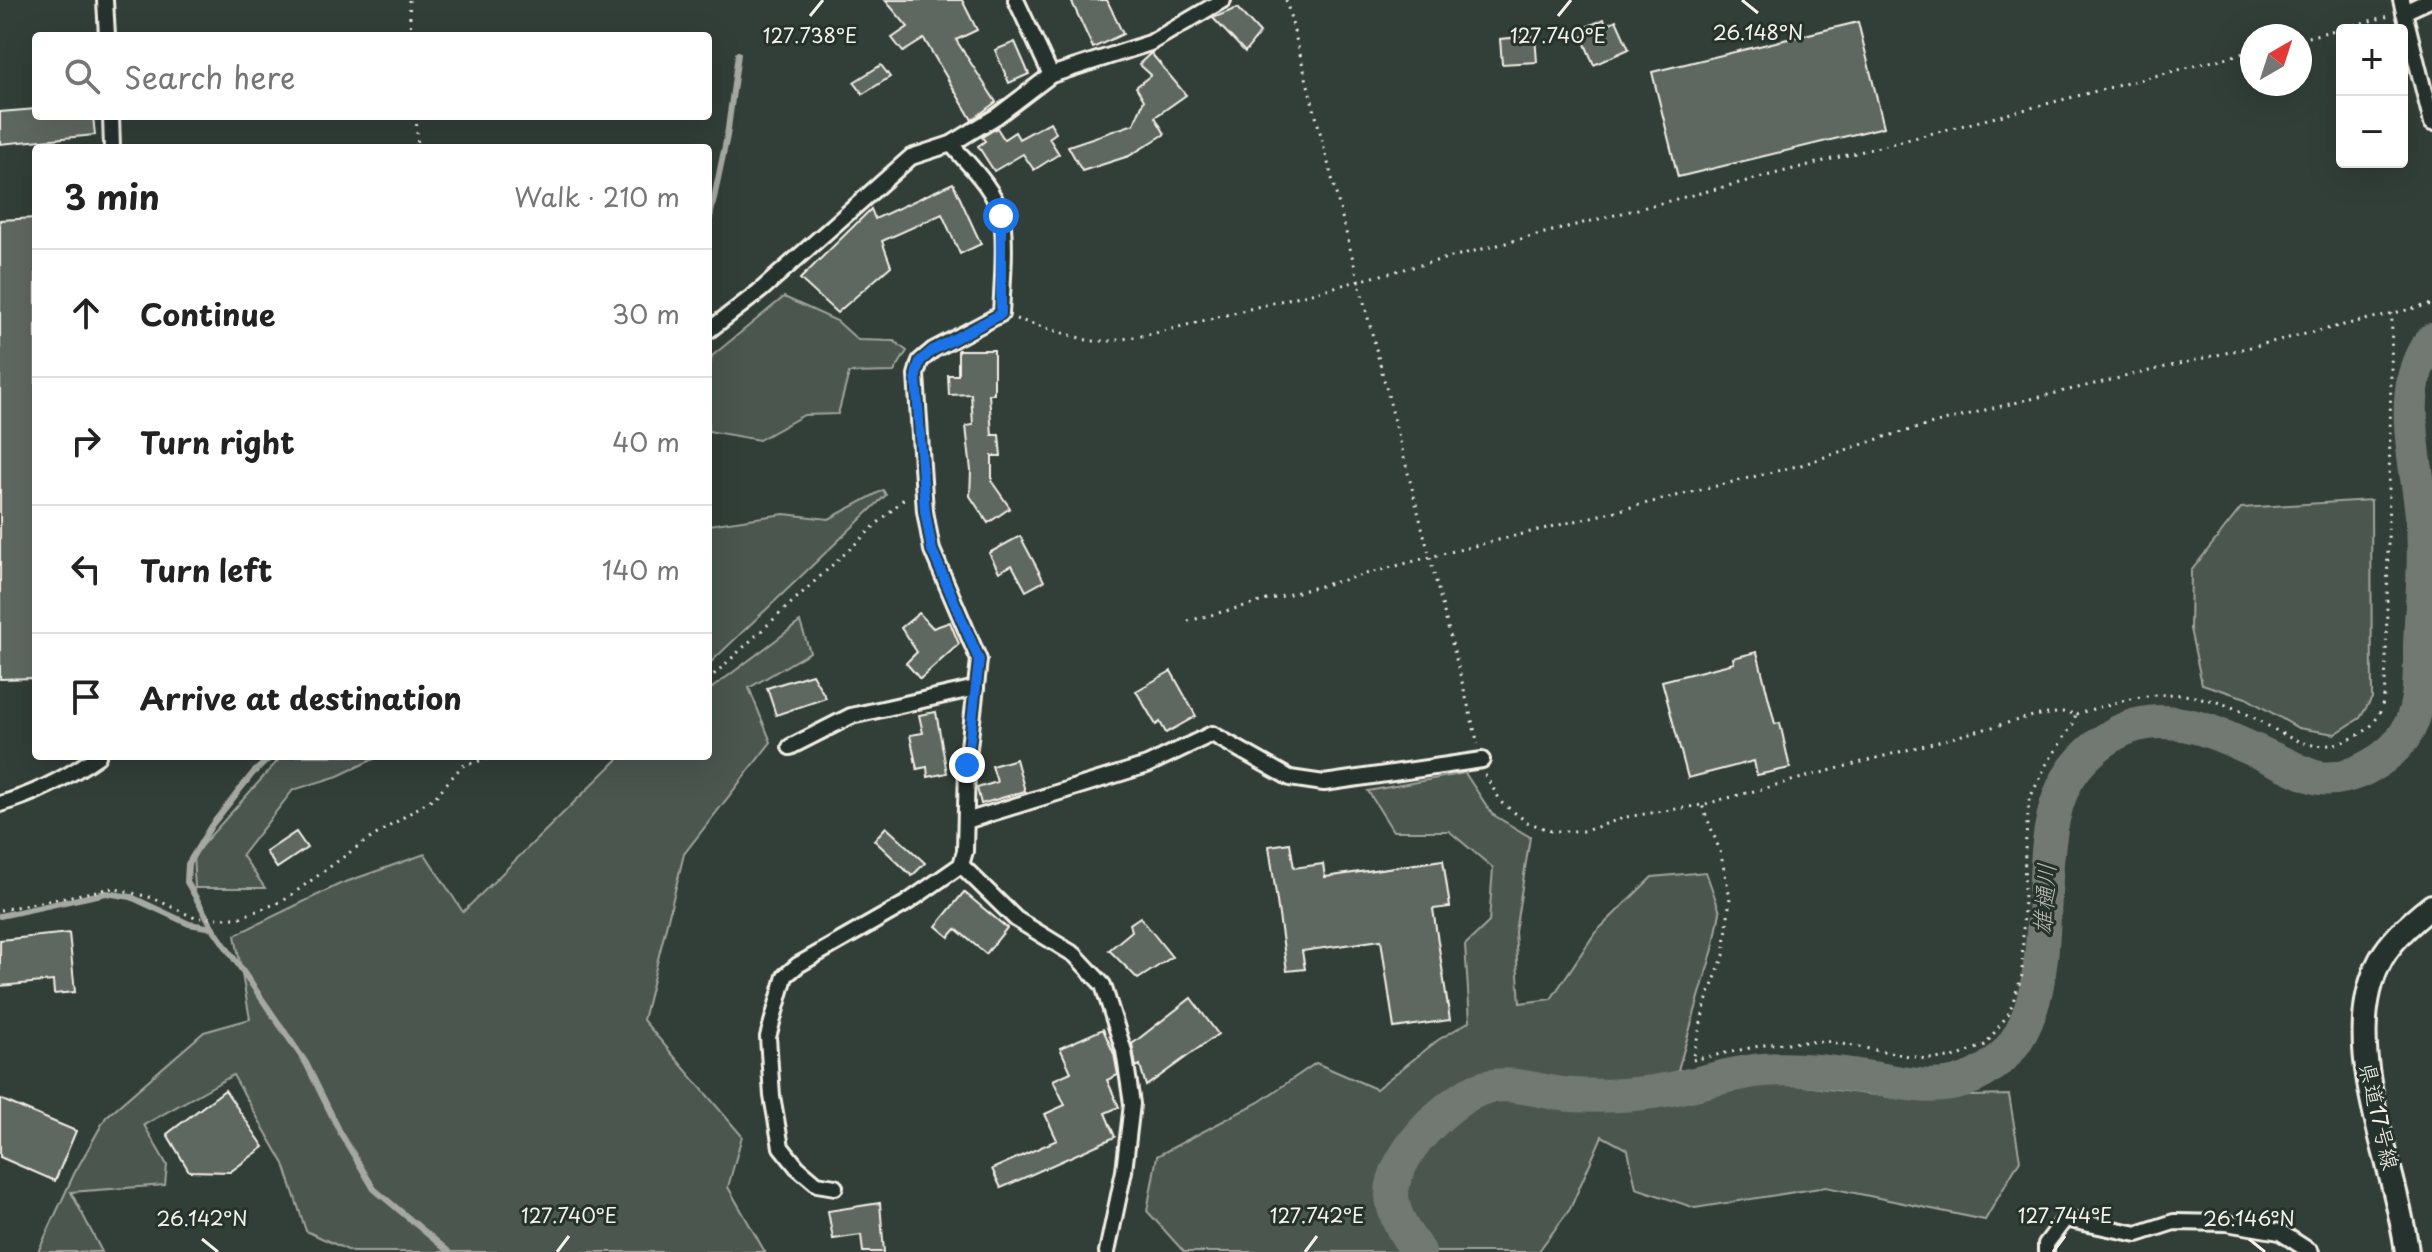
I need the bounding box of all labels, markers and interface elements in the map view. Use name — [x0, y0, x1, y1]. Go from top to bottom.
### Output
text: 26.148°N — [1713, 17, 1803, 47]
text: 127.738°E — [763, 20, 857, 50]
text: 127.740°E — [1510, 20, 1606, 50]
north arrow — [2240, 24, 2312, 96]
map controls — [2336, 24, 2408, 168]
button: + — [2336, 24, 2408, 96]
search box — [32, 32, 712, 120]
icon: search — [60, 54, 104, 98]
text: Search here — [124, 54, 296, 99]
button: − — [2336, 96, 2408, 168]
text: 3 min — [64, 170, 160, 222]
text: Walk · 210 m — [514, 177, 680, 216]
route start — [983, 198, 1019, 234]
icon: ahead — [64, 291, 108, 335]
text: Continue — [140, 291, 275, 336]
text: 30 m — [612, 294, 680, 333]
icon: right — [64, 419, 108, 463]
text: Turn right — [140, 419, 295, 464]
text: 40 m — [612, 422, 680, 461]
icon: left — [64, 547, 108, 591]
text: Turn left — [140, 547, 272, 592]
text: 140 m — [602, 550, 680, 589]
icon: arrive — [64, 675, 108, 719]
text: Arrive at destination — [140, 675, 462, 720]
route end — [949, 747, 985, 783]
water label: 雄樋川 — [2023, 862, 2063, 936]
street label: 県道17号線 — [2352, 1059, 2409, 1173]
text: 127.740°E — [521, 1200, 617, 1230]
text: 127.742°E — [1270, 1200, 1364, 1230]
text: 127.744°E — [2018, 1200, 2112, 1230]
text: 26.142°N — [156, 1203, 248, 1233]
text: 26.146°N — [2203, 1203, 2295, 1233]

